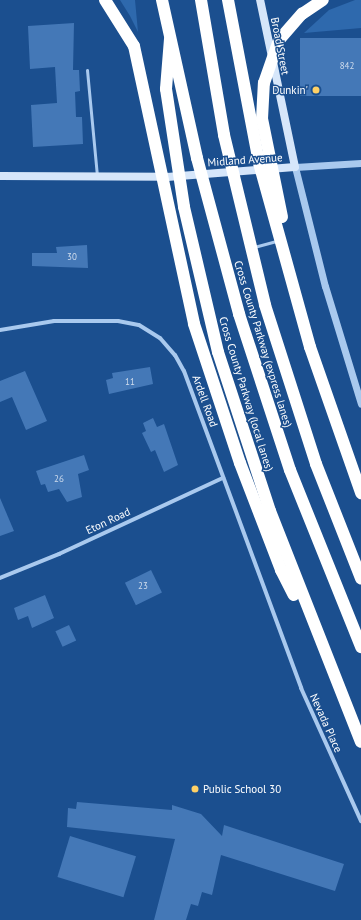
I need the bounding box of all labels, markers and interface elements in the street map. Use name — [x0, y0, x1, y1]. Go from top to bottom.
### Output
street label: Broad Street — [268, 16, 292, 76]
house number: 842 — [340, 61, 354, 71]
place label: Dunkin' — [272, 83, 308, 97]
marker: Dunkin' — [311, 85, 321, 95]
street label: Midland Avenue — [207, 151, 283, 169]
house number: 30 — [67, 252, 77, 262]
street label: Cross County Parkway (express lanes) — [231, 259, 295, 429]
street label: Cross County Parkway (local lanes) — [216, 315, 276, 473]
street label: Ardell Road — [190, 373, 220, 429]
house number: 11 — [125, 377, 135, 387]
house number: 26 — [54, 474, 64, 484]
street label: Eton Road — [84, 505, 132, 537]
house number: 23 — [138, 581, 148, 591]
street label: Nevada Place — [307, 692, 345, 754]
place label: Public School 30 — [203, 782, 281, 796]
marker: Public School 30 — [190, 784, 200, 794]

